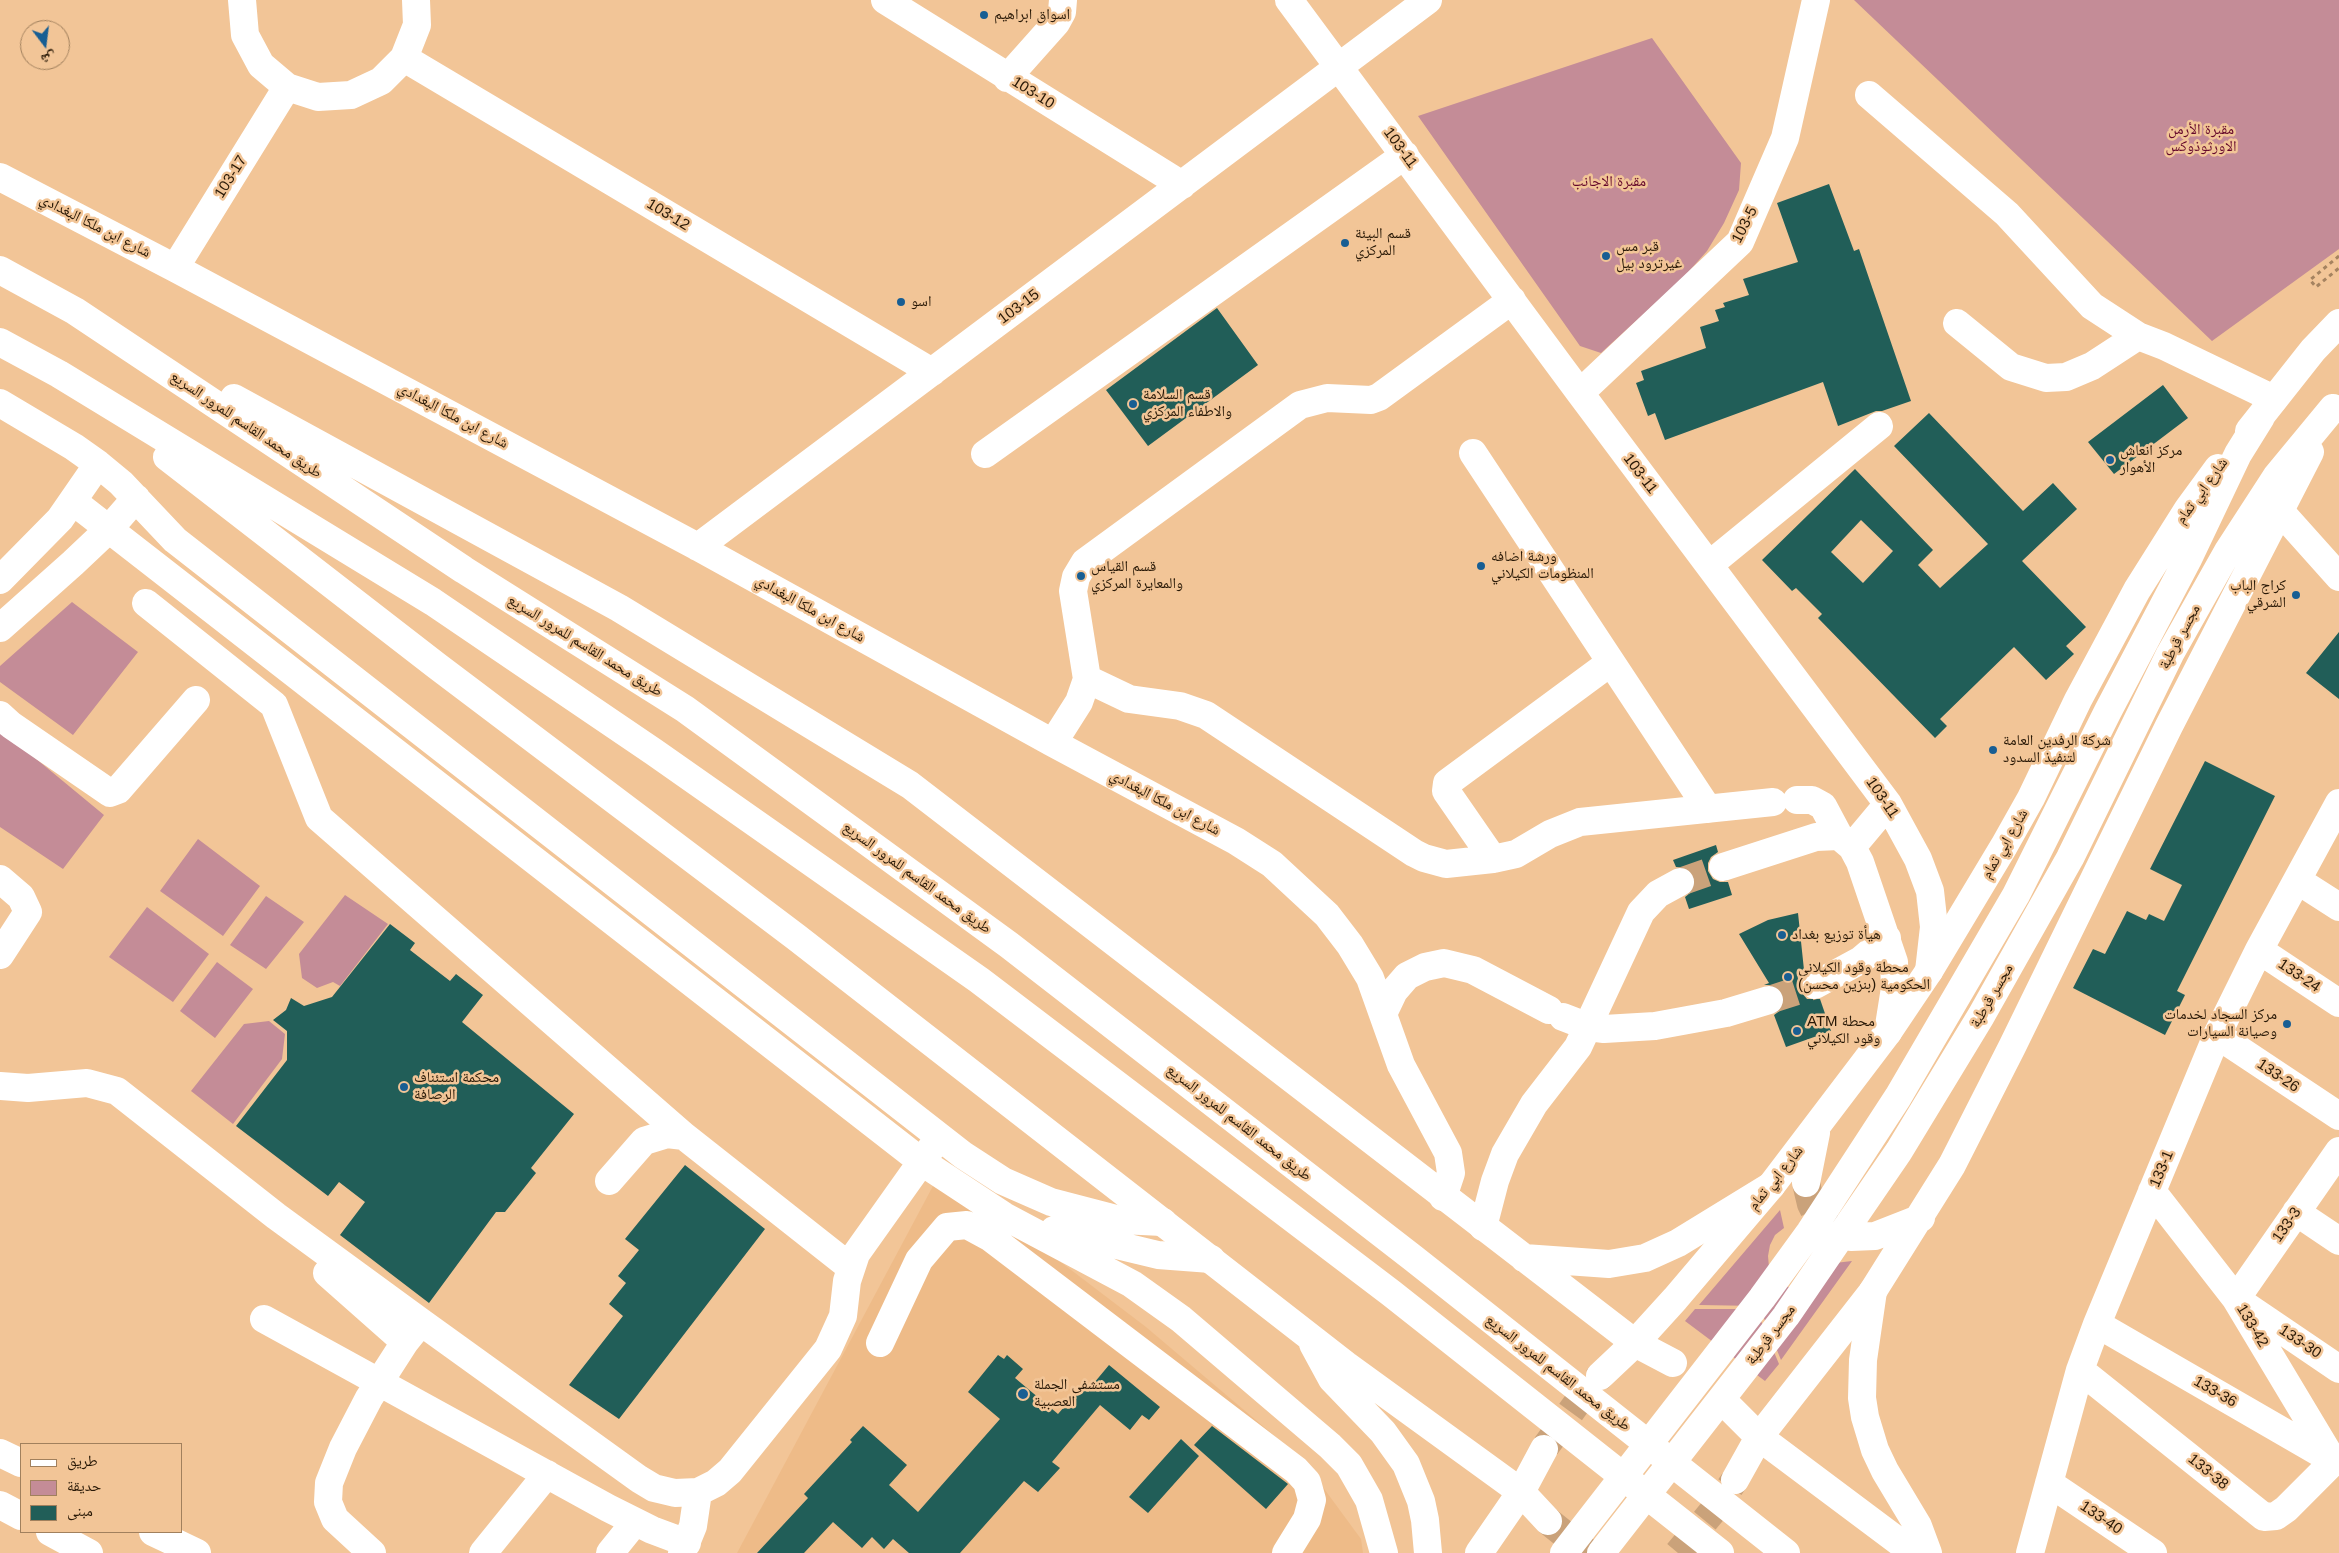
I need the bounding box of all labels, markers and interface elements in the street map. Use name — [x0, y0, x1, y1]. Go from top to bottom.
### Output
place label: اسواق ابراهيم — [994, 6, 1070, 24]
marker: اسواق ابراهيم — [978, 9, 990, 21]
north arrow — [20, 20, 70, 70]
text: ش — [39, 49, 58, 68]
street label: 103-10 — [1008, 73, 1058, 113]
park label: مقبرة الأرمن الاورثوذوكس — [2165, 121, 2237, 156]
street label: 103-11 — [1379, 124, 1421, 172]
street label: 103-17 — [211, 152, 251, 202]
park label: مقبرة الاجانب — [1572, 173, 1646, 191]
street label: شارع ابن ملكا البغدادي — [36, 190, 154, 262]
street label: 103-12 — [643, 195, 693, 235]
street label: 103-5 — [1728, 204, 1762, 246]
place label: قسم البيئة المركزي — [1355, 225, 1411, 260]
marker: قسم البيئة المركزي — [1339, 237, 1351, 249]
place label: قبر مس غيرترود بيل — [1616, 238, 1682, 273]
marker: قبر مس غيرترود بيل — [1600, 250, 1612, 262]
street label: 103-15 — [995, 286, 1043, 328]
place label: اسو — [911, 293, 931, 311]
marker: اسو — [895, 296, 907, 308]
street label: طريق محمد القاسم للمرور السريع — [167, 368, 325, 482]
street label: شارع ابن ملكا البغدادي — [395, 379, 511, 453]
place label: قسم السلامة والاطفاء المركزي — [1143, 386, 1232, 421]
marker: قسم السلامة والاطفاء المركزي — [1127, 398, 1139, 410]
place label: مركز انعاش الأهوار — [2120, 442, 2182, 477]
street label: 103-11 — [1619, 450, 1661, 498]
marker: مركز انعاش الأهوار — [2104, 454, 2116, 466]
street label: شارع ابي تمام — [2172, 454, 2232, 528]
place label: ورشة اضافه المنظومات الكيلاني — [1491, 548, 1594, 583]
place label: قسم القياس والمعايرة المركزي — [1091, 558, 1183, 593]
marker: ورشة اضافه المنظومات الكيلاني — [1475, 560, 1487, 572]
marker: قسم القياس والمعايرة المركزي — [1075, 570, 1087, 582]
street label: شارع ابن ملكا البغدادي — [752, 572, 868, 646]
place label: كراج الباب الشرقي — [2230, 577, 2286, 612]
marker: كراج الباب الشرقي — [2290, 589, 2302, 601]
street label: طريق محمد القاسم للمرور السريع — [504, 591, 666, 701]
street label: مجسر قرطبة — [2156, 602, 2204, 672]
place label: شركة الرفدين العامة لتنفيذ السدود — [2003, 732, 2111, 767]
marker: شركة الرفدين العامة لتنفيذ السدود — [1987, 744, 1999, 756]
street label: شارع ابن ملكا البغدادي — [1107, 766, 1223, 840]
street label: 103-11 — [1862, 774, 1902, 822]
street label: شارع ابي تمام — [1978, 806, 2032, 882]
street label: طريق محمد القاسم للمرور السريع — [839, 818, 995, 938]
place label: هيأة توزيع بغداد — [1792, 926, 1881, 944]
marker: هيأة توزيع بغداد — [1776, 929, 1788, 941]
street label: 133-24 — [2275, 955, 2323, 997]
place label: محطة وقود الكيلاني الحكومية (بنزين محسن) — [1798, 959, 1930, 994]
street label: مجسر قرطبة — [1967, 961, 2017, 1031]
marker: محطة وقود الكيلاني الحكومية (بنزين محسن) — [1782, 971, 1794, 983]
place label: مركز السجاد لخدمات وصيانة السيارات — [2164, 1006, 2277, 1041]
place label: ATM محطة وقود الكيلاني — [1807, 1013, 1880, 1048]
marker: مركز السجاد لخدمات وصيانة السيارات — [2281, 1018, 2293, 1030]
marker: ATM محطة وقود الكيلاني — [1791, 1025, 1803, 1037]
street label: 133-26 — [2254, 1055, 2302, 1097]
street label: طريق محمد القاسم للمرور السريع — [1163, 1061, 1315, 1185]
place label: محكمة استئناف الرصافة — [414, 1069, 499, 1104]
marker: محكمة استئناف الرصافة — [398, 1081, 410, 1093]
street label: شارع ابي تمام — [1745, 1142, 1807, 1214]
street label: 133-1 — [2146, 1148, 2178, 1190]
street label: 133-3 — [2269, 1204, 2305, 1246]
street label: مجسر قرطبة — [1743, 1301, 1799, 1369]
street label: 133-42 — [2232, 1301, 2272, 1351]
street label: طريق محمد القاسم للمرور السريع — [1482, 1311, 1634, 1435]
street label: 133-30 — [2276, 1321, 2324, 1363]
street label: 133-36 — [2190, 1373, 2240, 1411]
place label: مستشفى الجملة العصبية — [1034, 1376, 1120, 1411]
marker: مستشفى الجملة العصبية — [1016, 1387, 1030, 1401]
legend — [20, 1443, 182, 1533]
street label: 133-38 — [2184, 1450, 2232, 1494]
text: طريق — [67, 1452, 98, 1469]
text: حديقة — [67, 1477, 101, 1494]
street label: 133-40 — [2077, 1497, 2125, 1539]
text: مبنى — [67, 1502, 93, 1519]

